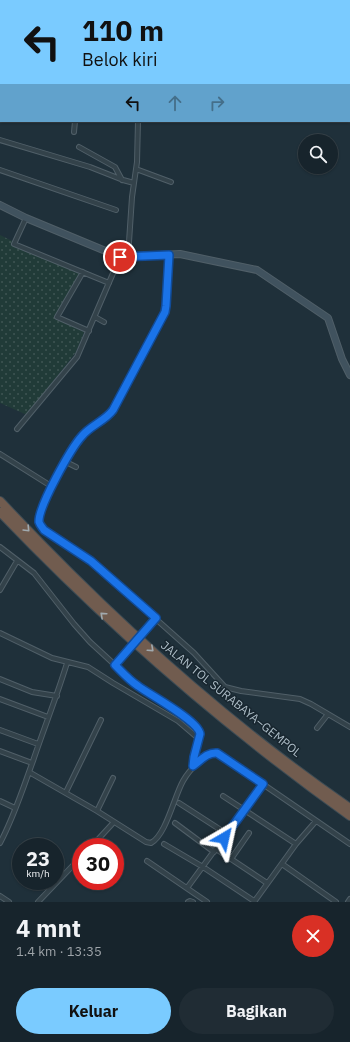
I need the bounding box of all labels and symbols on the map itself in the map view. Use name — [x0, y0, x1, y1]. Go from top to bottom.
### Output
pin — [103, 240, 137, 274]
one-way arrow — [22, 524, 29, 532]
one-way arrow — [100, 612, 108, 619]
street label: JALAN TOL SURABAYA–GEMPOL — [158, 637, 304, 760]
one-way arrow — [146, 644, 153, 651]
position arrow — [203, 817, 245, 859]
speed limit sign: 30 — [72, 838, 124, 890]

